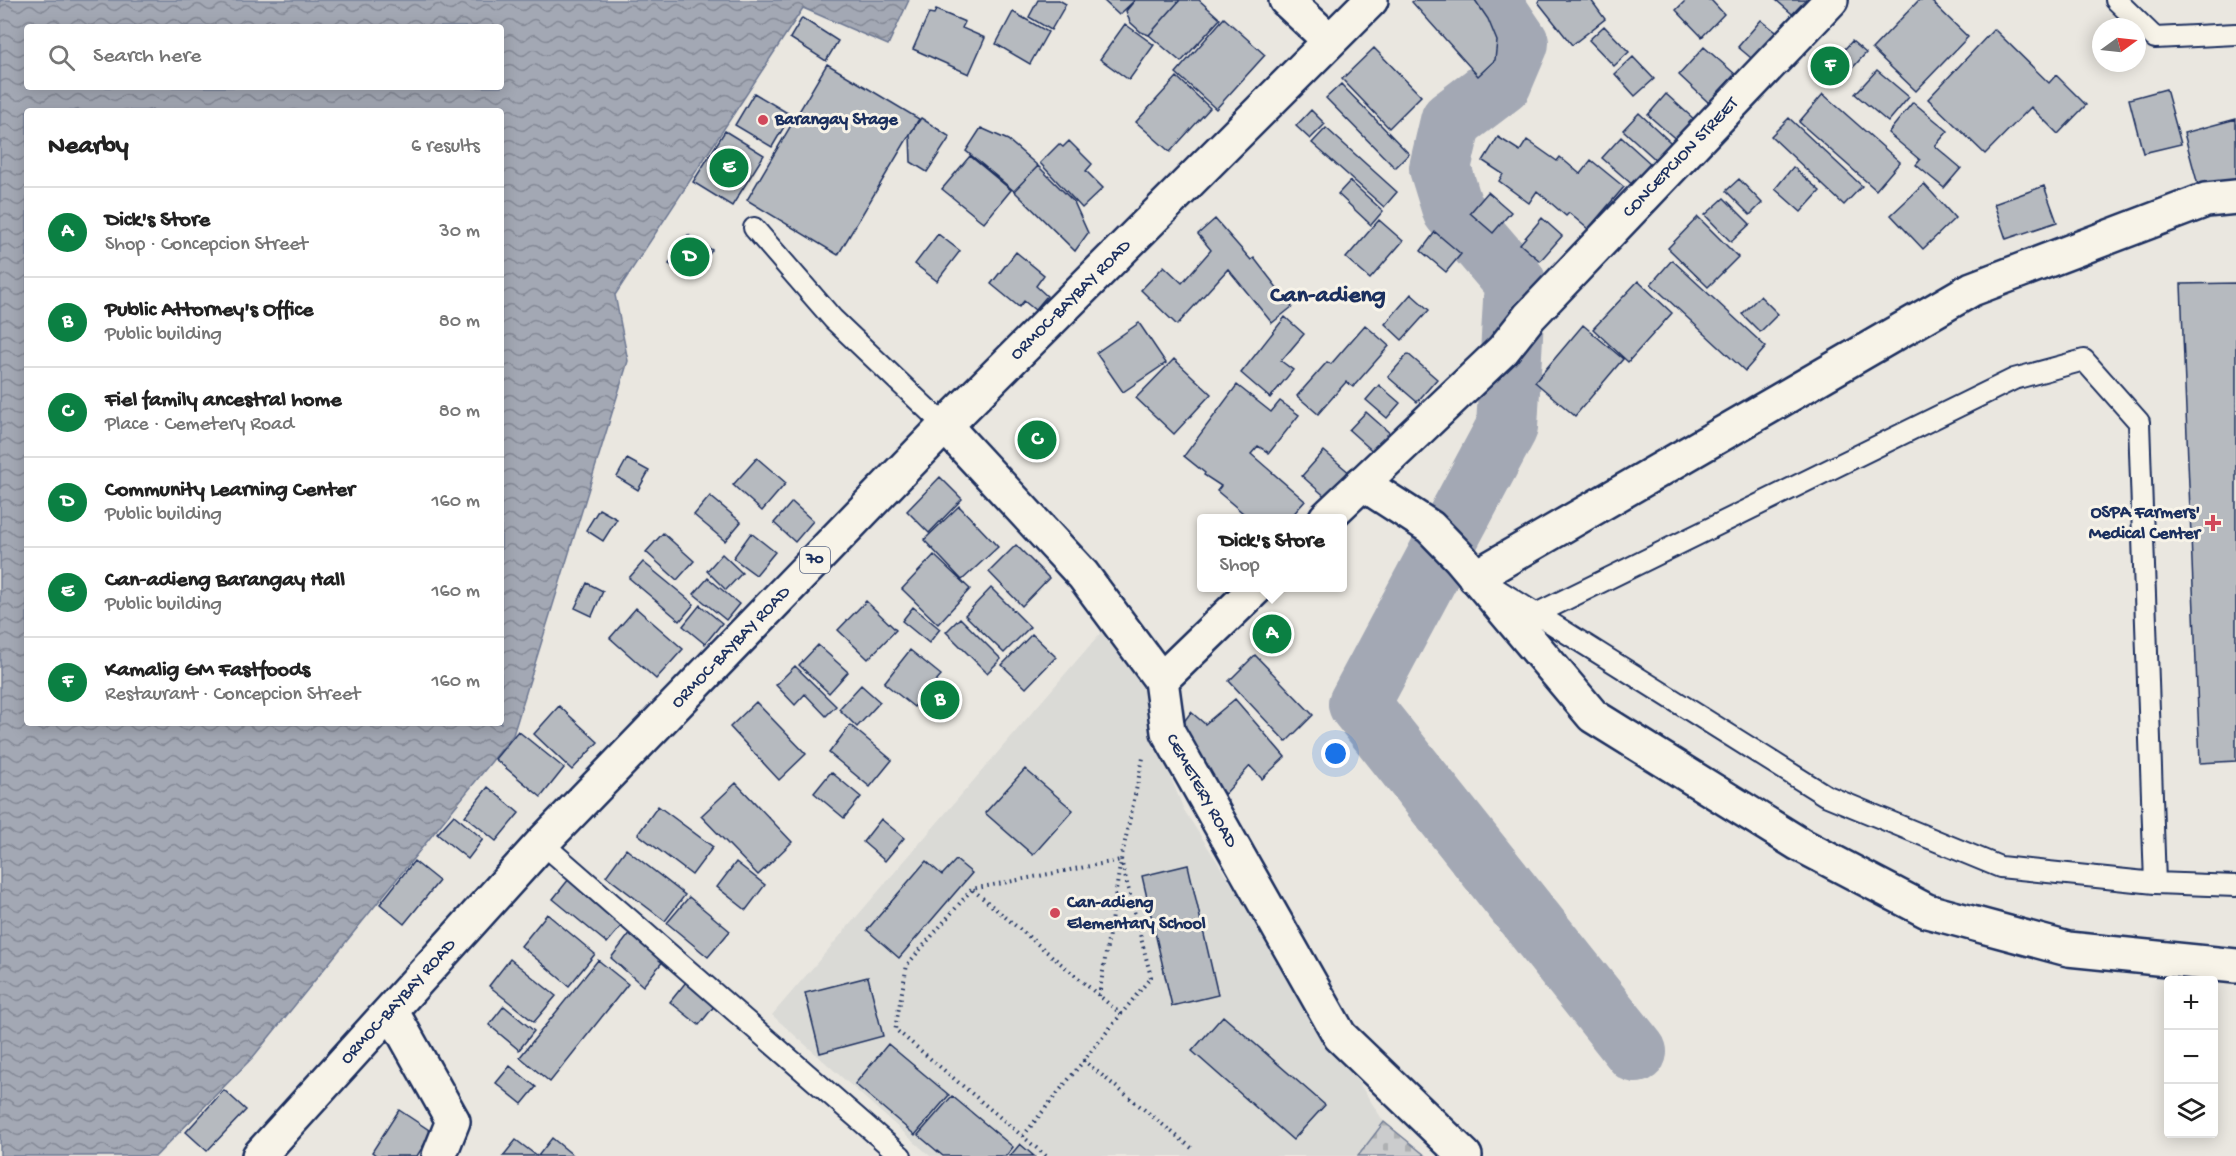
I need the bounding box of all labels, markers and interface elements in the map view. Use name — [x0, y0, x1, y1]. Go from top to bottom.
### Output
north arrow — [2092, 18, 2146, 72]
search box — [24, 24, 504, 90]
icon: search — [45, 41, 78, 74]
text: Search here — [93, 44, 201, 70]
pin: F — [1810, 44, 1850, 88]
street label: CONCEPCION STREET — [1618, 92, 1744, 222]
place label: Barangay Stage — [774, 110, 898, 131]
marker: Barangay Stage — [756, 113, 770, 127]
text: Nearby — [48, 132, 129, 163]
text: 6 results — [411, 136, 480, 159]
pin: E — [710, 146, 748, 190]
text: Dick's Store — [105, 208, 210, 234]
text: A — [62, 221, 73, 244]
text: 30 m — [439, 221, 480, 244]
text: Shop · Concepcion Street — [105, 234, 308, 257]
pin: D — [670, 234, 710, 280]
street label: ORMOC-BAYBAY ROAD — [1006, 235, 1136, 365]
district label: Can-adieng — [1270, 282, 1386, 311]
text: Public Attorney's Office — [105, 298, 313, 324]
text: B — [62, 311, 73, 334]
text: 80 m — [439, 311, 480, 334]
text: Public building — [105, 324, 222, 347]
text: Fiel family ancestral home — [105, 388, 342, 414]
text: C — [62, 401, 73, 424]
text: 80 m — [439, 401, 480, 424]
text: Place · Cemetery Road — [105, 414, 294, 437]
pin: C — [1018, 418, 1056, 462]
text: Community Learning Center — [105, 478, 355, 504]
text: D — [61, 491, 74, 514]
text: 160 m — [431, 491, 480, 514]
place label: OSPA Farmers' Medical Center — [2089, 503, 2203, 545]
text: Public building — [105, 504, 222, 527]
popup — [1197, 514, 1347, 592]
marker: OSPA Farmers' Medical Center — [2204, 514, 2222, 532]
text: Dick's Store — [1219, 529, 1325, 555]
road number: 70 — [800, 547, 830, 573]
text: Shop — [1219, 555, 1260, 578]
text: Can-adieng Barangay Hall — [105, 568, 345, 594]
text: E — [61, 581, 74, 604]
text: 160 m — [431, 581, 480, 604]
street label: ORMOC-BAYBAY ROAD — [667, 582, 795, 713]
text: Public building — [105, 594, 222, 617]
pin: A — [1252, 612, 1292, 656]
text: Kamalig GM Fastfoods — [105, 658, 310, 684]
text: F — [62, 671, 73, 694]
text: 160 m — [431, 671, 480, 694]
pin: B — [920, 678, 960, 722]
text: Restaurant · Concepcion Street — [105, 684, 360, 707]
street label: CEMETERY ROAD — [1161, 730, 1242, 852]
your location — [1321, 739, 1350, 768]
place label: Can-adieng Elementary School — [1066, 893, 1206, 935]
marker: Can-adieng Elementary School — [1048, 906, 1062, 920]
street label: ORMOC-BAYBAY ROAD — [336, 934, 461, 1069]
map controls — [2164, 976, 2218, 1138]
button: + — [2164, 976, 2218, 1030]
button: − — [2164, 1030, 2218, 1084]
button: layers — [2164, 1084, 2218, 1138]

